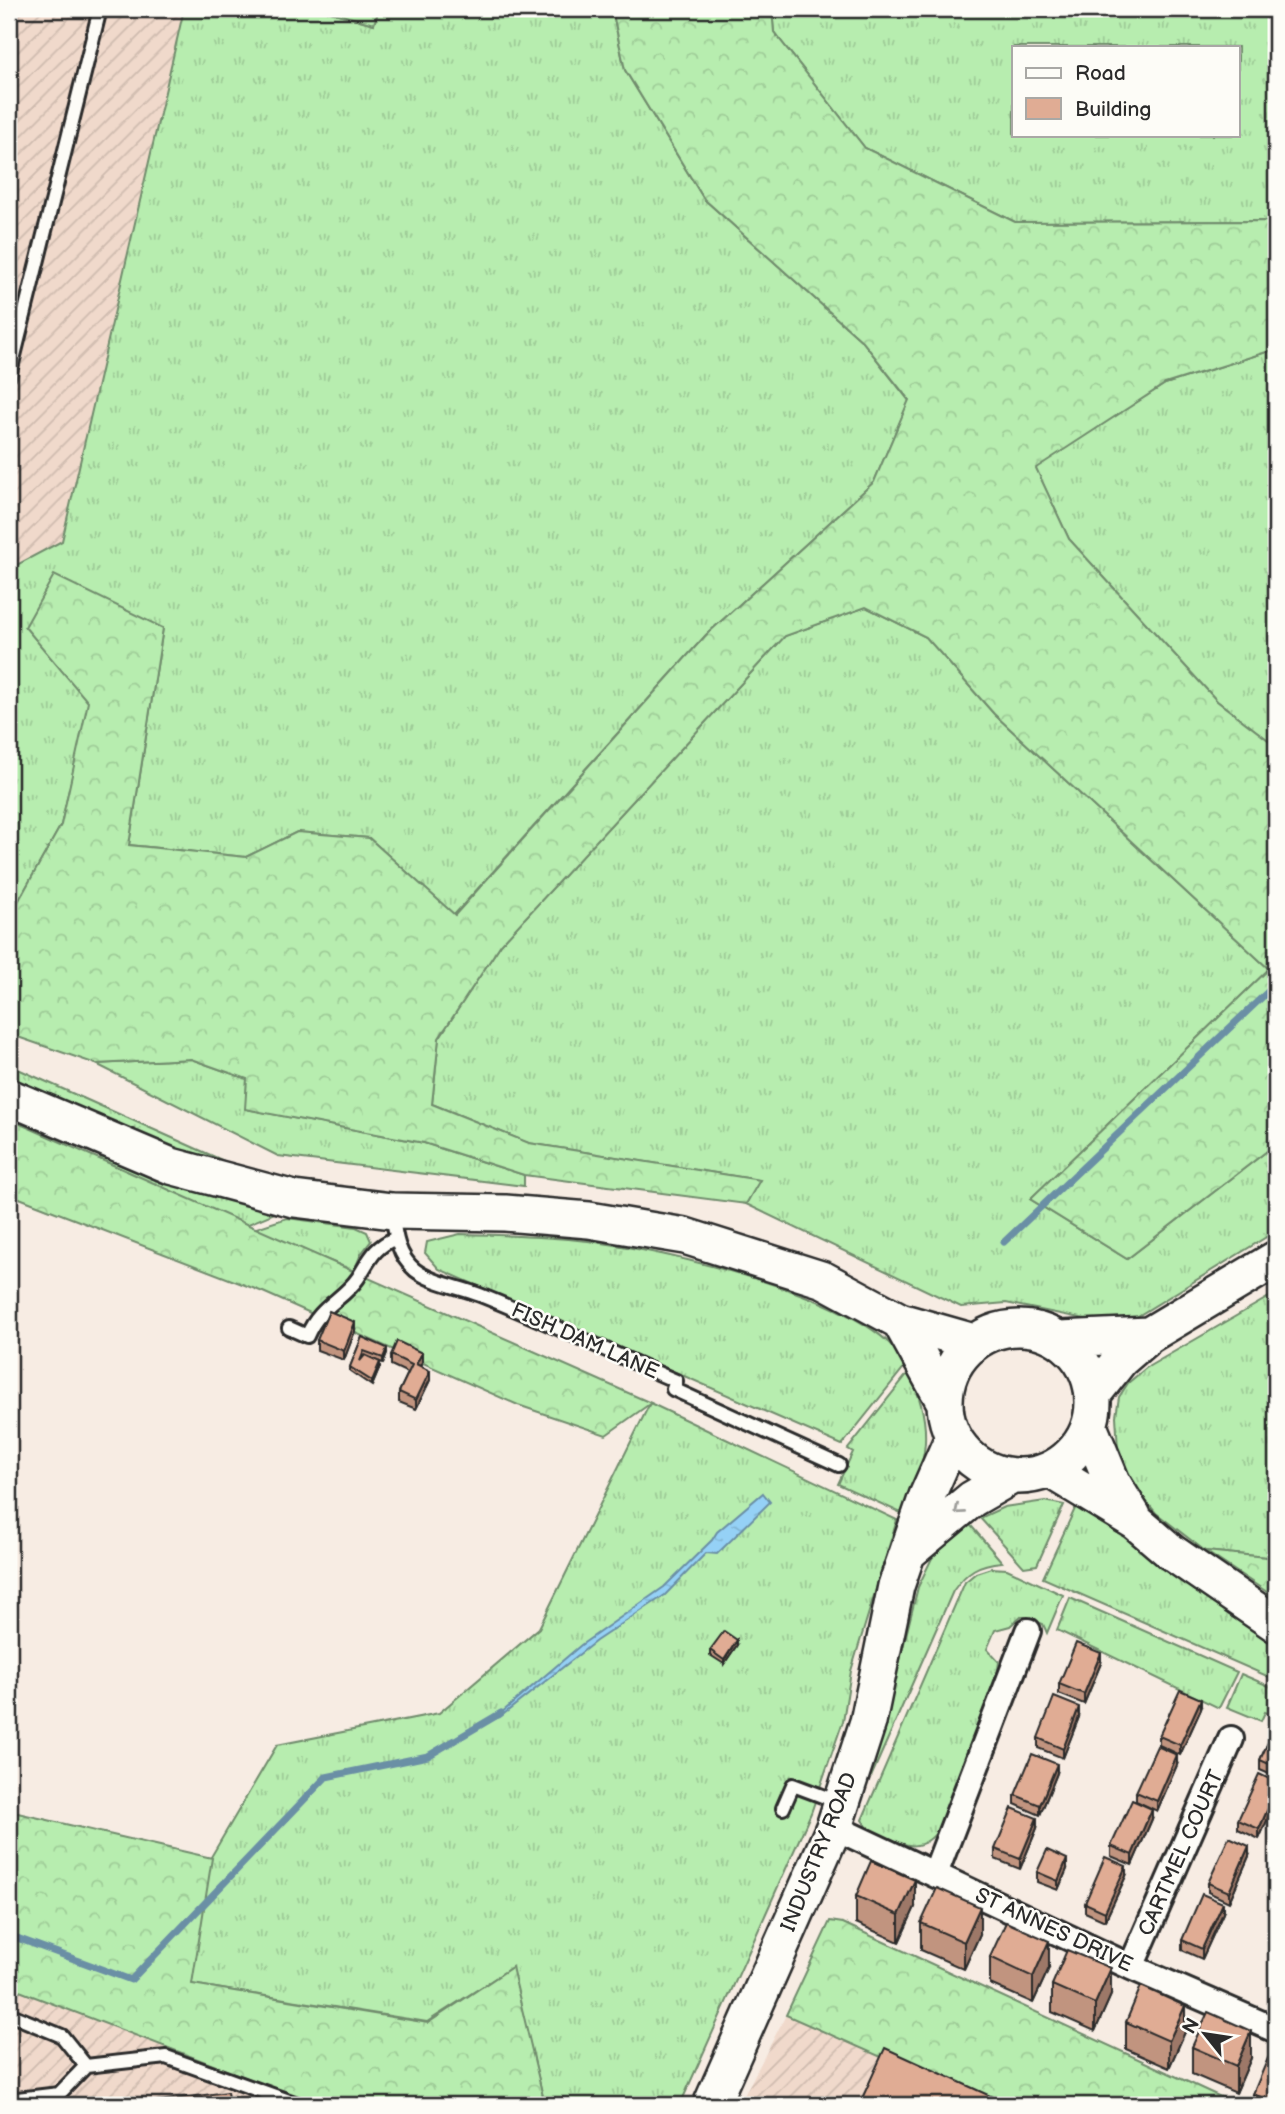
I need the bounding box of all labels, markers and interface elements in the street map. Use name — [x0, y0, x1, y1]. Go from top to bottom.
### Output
legend — [1012, 46, 1240, 136]
text: Road — [1075, 61, 1126, 86]
text: Building — [1075, 97, 1151, 122]
street label: FISH DAM LANE — [507, 1297, 663, 1385]
one-way arrow — [954, 1502, 967, 1514]
street label: CARTMEL COURT — [1133, 1766, 1229, 1940]
street label: INDUSTRY ROAD — [776, 1769, 862, 1935]
street label: ST ANNES DRIVE — [971, 1883, 1137, 1977]
north arrow — [1170, 1998, 1240, 2068]
text: N — [1178, 2014, 1205, 2038]

